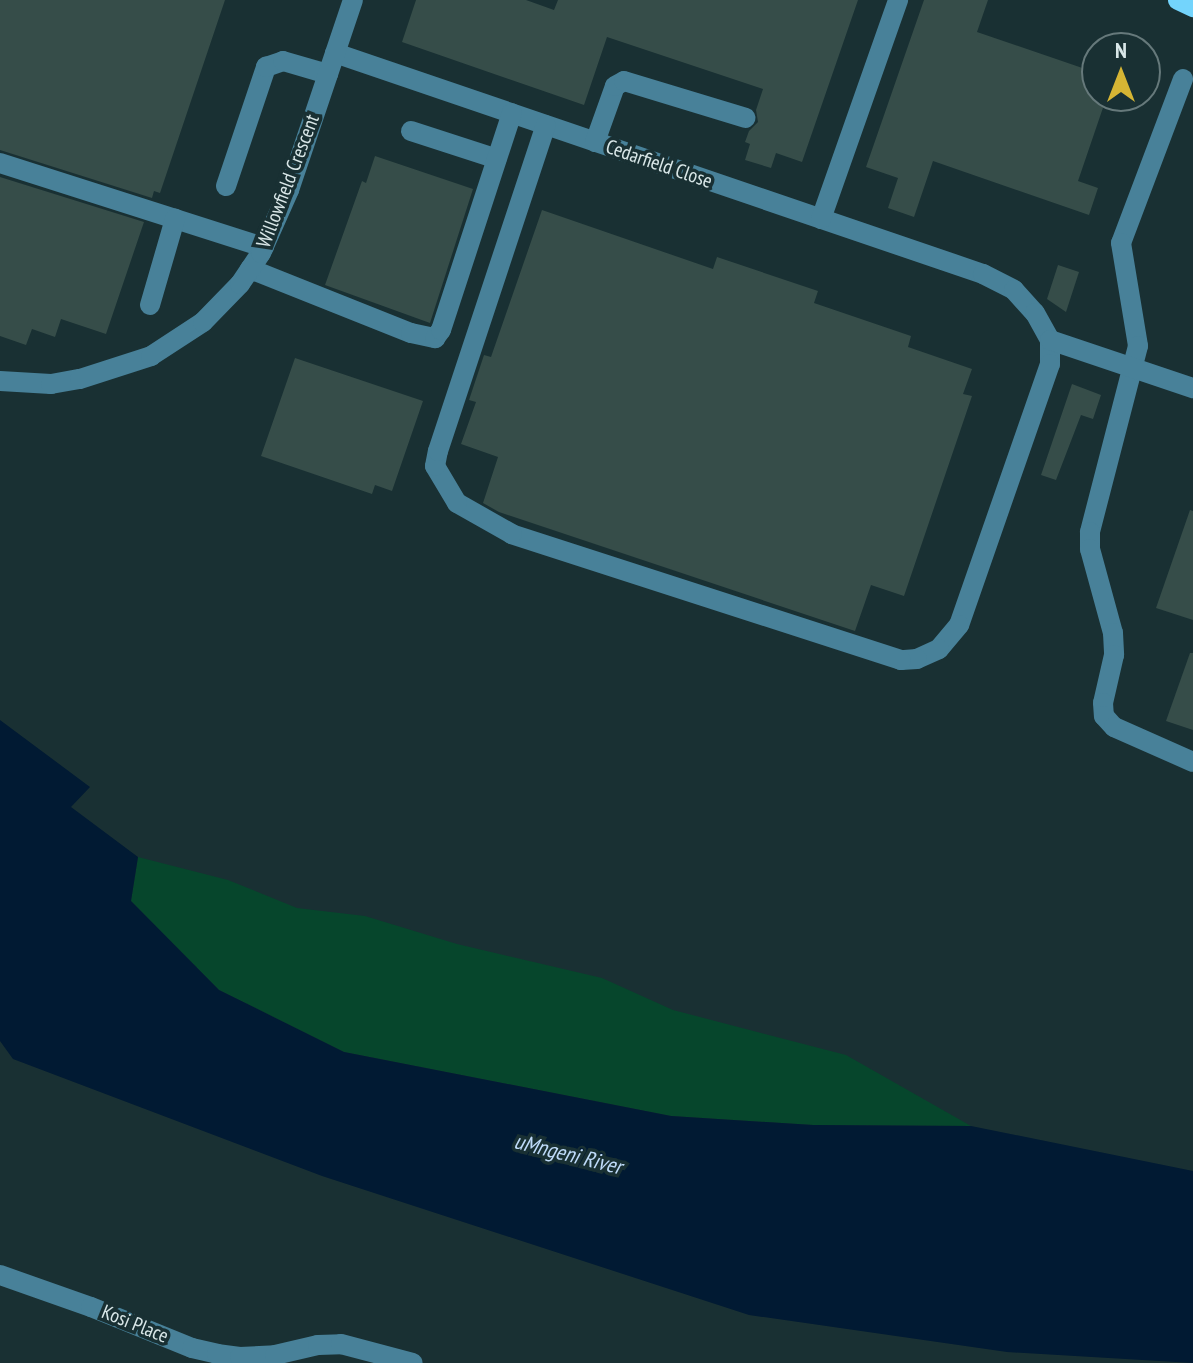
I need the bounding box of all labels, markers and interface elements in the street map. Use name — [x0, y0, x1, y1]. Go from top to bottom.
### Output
north arrow — [1081, 32, 1161, 112]
text: N — [1115, 36, 1127, 64]
street label: Willowfield Crescent — [252, 111, 324, 251]
street label: Cedarfield Close — [603, 135, 715, 193]
water label: uMngeni River — [511, 1128, 625, 1180]
street label: Kosi Place — [98, 1300, 172, 1348]

